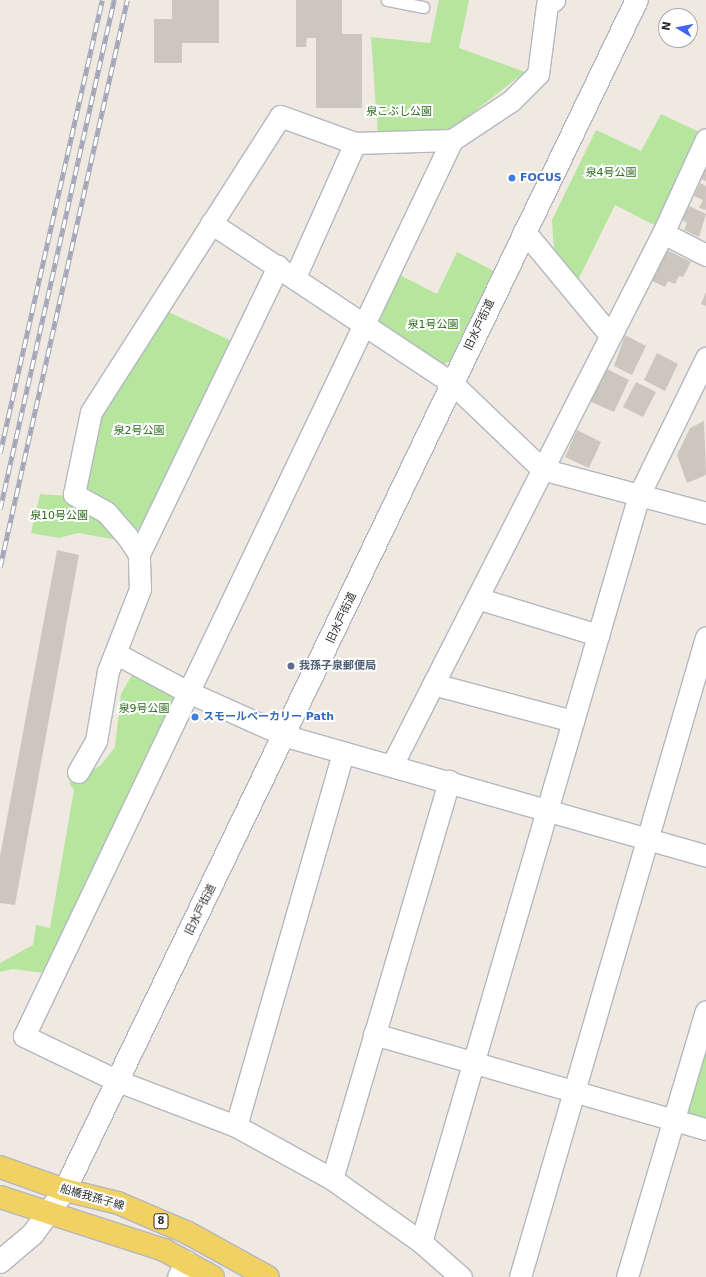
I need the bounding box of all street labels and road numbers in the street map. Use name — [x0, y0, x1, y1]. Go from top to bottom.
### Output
street label: 旧水戸街道 — [462, 297, 498, 353]
street label: 旧水戸街道 — [324, 590, 360, 646]
street label: 旧水戸街道 — [183, 882, 219, 938]
street label: 船橋我孫子線 — [58, 1183, 126, 1213]
road number: 8 — [153, 1213, 169, 1229]

